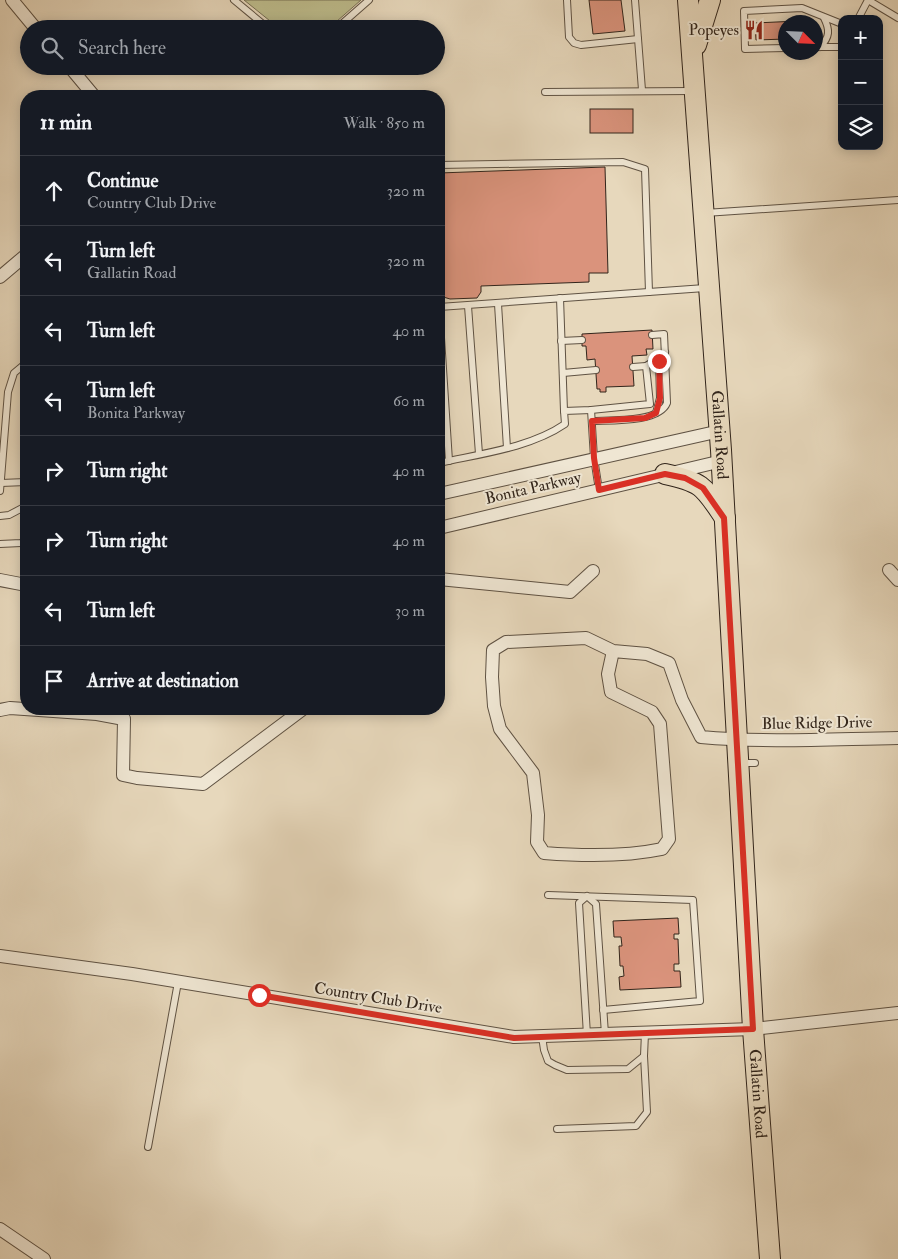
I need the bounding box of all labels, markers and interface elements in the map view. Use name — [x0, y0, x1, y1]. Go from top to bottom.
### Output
north arrow — [778, 15, 823, 60]
map controls — [838, 15, 883, 150]
button: + — [838, 15, 883, 60]
restaurant icon: Popeyes — [743, 19, 765, 41]
search box — [20, 20, 445, 75]
place label: Popeyes — [689, 20, 739, 41]
icon: search — [38, 34, 66, 62]
text: Search here — [78, 36, 166, 60]
button: − — [838, 60, 883, 105]
button: layers — [838, 105, 883, 150]
text: 11 min — [40, 109, 92, 136]
text: Walk · 850 m — [344, 113, 425, 133]
text: Continue — [87, 169, 158, 193]
icon: ahead — [40, 177, 68, 205]
text: 320 m — [387, 181, 425, 201]
text: Country Club Drive — [87, 193, 216, 213]
text: Turn left — [87, 239, 155, 263]
icon: left — [40, 247, 68, 275]
text: 320 m — [387, 251, 425, 271]
text: Gallatin Road — [87, 263, 176, 283]
icon: left — [40, 317, 68, 345]
text: Turn left — [87, 319, 155, 343]
text: 40 m — [392, 321, 425, 341]
route end — [648, 350, 671, 373]
text: Turn left — [87, 379, 155, 403]
icon: left — [40, 387, 68, 415]
street label: Gallatin Road — [707, 390, 733, 480]
text: 60 m — [393, 391, 425, 411]
text: Bonita Parkway — [87, 403, 185, 423]
icon: right — [40, 457, 68, 485]
text: Turn right — [87, 459, 167, 483]
text: 40 m — [392, 461, 425, 481]
street label: Bonita Parkway — [483, 467, 584, 509]
icon: right — [40, 527, 68, 555]
text: Turn right — [87, 529, 167, 553]
text: 40 m — [392, 531, 425, 551]
icon: left — [40, 597, 68, 625]
text: Turn left — [87, 599, 155, 623]
text: 30 m — [395, 601, 425, 621]
icon: arrive — [40, 667, 68, 695]
text: Arrive at destination — [87, 669, 239, 693]
street label: Blue Ridge Drive — [761, 712, 873, 734]
street label: Country Club Drive — [313, 978, 444, 1018]
route start — [248, 984, 271, 1007]
street label: Gallatin Road — [745, 1048, 771, 1139]

